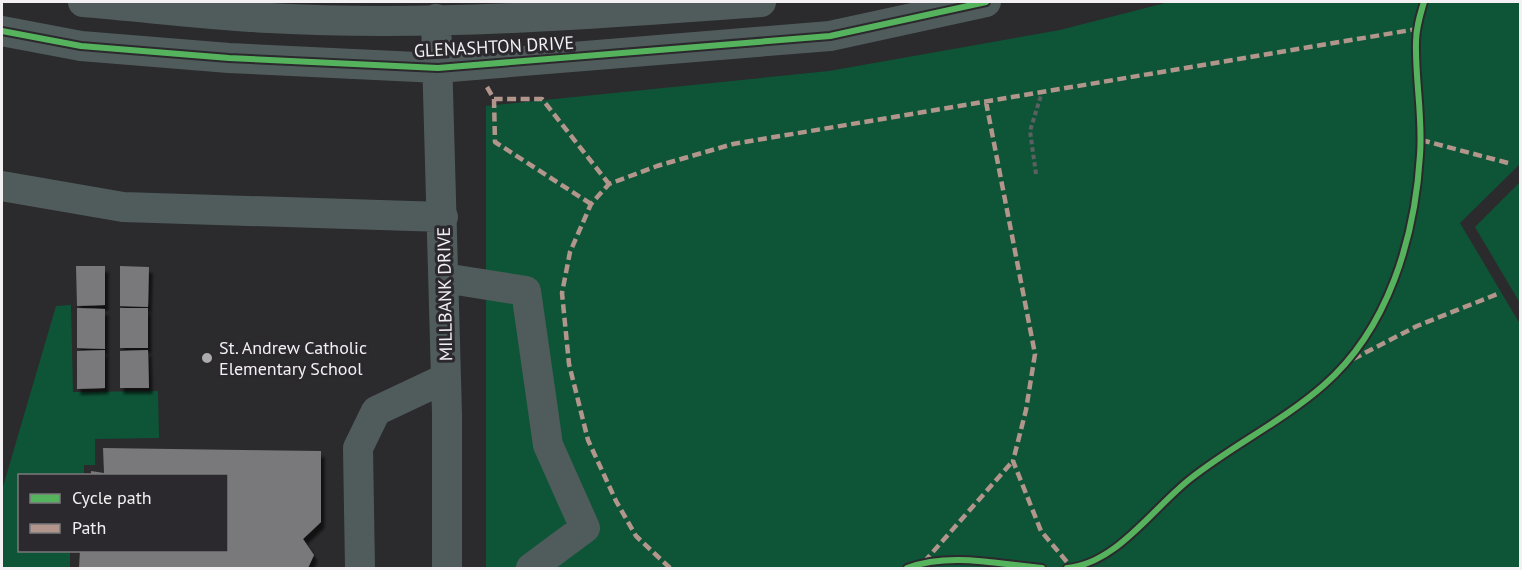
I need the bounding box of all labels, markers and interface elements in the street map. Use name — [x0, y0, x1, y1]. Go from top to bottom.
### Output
street label: GLENASHTON DRIVE — [413, 31, 575, 62]
street label: MILLBANK DRIVE — [432, 227, 457, 361]
place label: St. Andrew Catholic Elementary School — [219, 336, 367, 380]
marker: St. Andrew Catholic Elementary School — [200, 351, 214, 365]
legend — [18, 474, 228, 552]
text: Cycle path — [72, 486, 152, 509]
text: Path — [72, 516, 106, 539]

